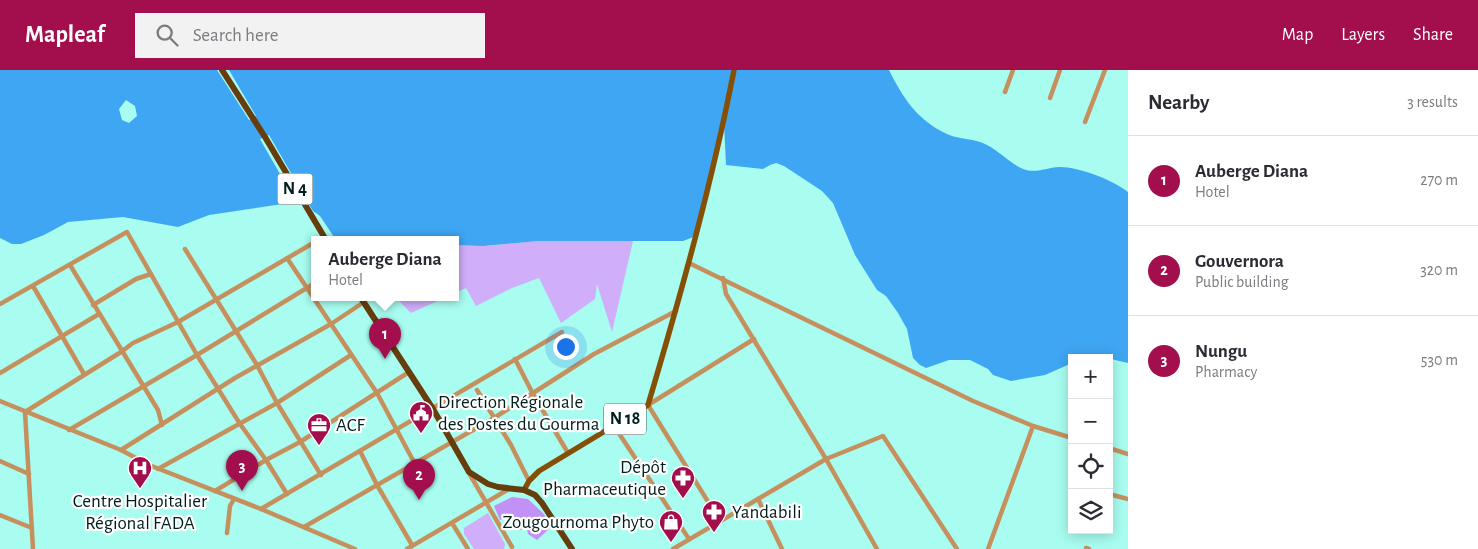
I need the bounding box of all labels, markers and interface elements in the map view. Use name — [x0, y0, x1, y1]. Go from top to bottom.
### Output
search box — [135, 13, 485, 58]
icon: search — [153, 21, 181, 49]
text: Mapleaf — [25, 23, 105, 47]
text: Search here — [193, 26, 279, 45]
text: Map — [1282, 26, 1313, 44]
text: Layers — [1341, 26, 1385, 44]
text: Share — [1413, 26, 1453, 44]
text: Nearby — [1148, 92, 1209, 113]
text: 3 results — [1407, 94, 1458, 110]
text: Auberge Diana — [1195, 162, 1308, 181]
text: 1 — [1161, 172, 1167, 188]
text: 270 m — [1420, 172, 1458, 188]
road number: N 4 — [278, 174, 312, 204]
text: Hotel — [1195, 184, 1230, 200]
popup — [311, 236, 459, 301]
text: Auberge Diana — [328, 250, 442, 269]
text: Gouvernora — [1195, 252, 1284, 271]
text: 2 — [1160, 262, 1168, 278]
text: 320 m — [1420, 262, 1458, 278]
text: Hotel — [328, 272, 363, 288]
text: Public building — [1195, 274, 1289, 290]
pin: 1 — [369, 318, 401, 359]
your location — [553, 334, 579, 360]
text: Nungu — [1195, 342, 1247, 361]
text: 3 — [1161, 352, 1167, 368]
text: 530 m — [1421, 352, 1458, 368]
map controls — [1068, 354, 1113, 534]
button: + — [1068, 354, 1113, 399]
text: Pharmacy — [1195, 364, 1257, 380]
place label: Direction Régionale des Postes du Gourma — [438, 393, 600, 434]
button: − — [1068, 399, 1113, 444]
public building icon: Direction Régionale des Postes du Gourma — [408, 400, 434, 434]
road number: N 18 — [604, 404, 646, 434]
office icon: ACF — [306, 412, 332, 446]
place label: ACF — [336, 416, 366, 435]
button: locate — [1068, 444, 1113, 489]
pin: 3 — [226, 450, 258, 491]
hospital icon: Centre Hospitalier Régional FADA — [127, 455, 153, 489]
place label: Dépôt Pharmaceutique — [543, 458, 666, 499]
pin: 2 — [403, 459, 435, 500]
pharmacy icon: Dépôt Pharmaceutique — [670, 465, 696, 499]
button: layers — [1068, 489, 1113, 534]
place label: Centre Hospitalier Régional FADA — [73, 492, 207, 533]
pharmacy icon: Yandabili — [701, 499, 727, 533]
place label: Yandabili — [732, 503, 801, 522]
shop icon: Zougournoma Phyto — [658, 509, 684, 543]
place label: Zougournoma Phyto — [503, 513, 654, 532]

